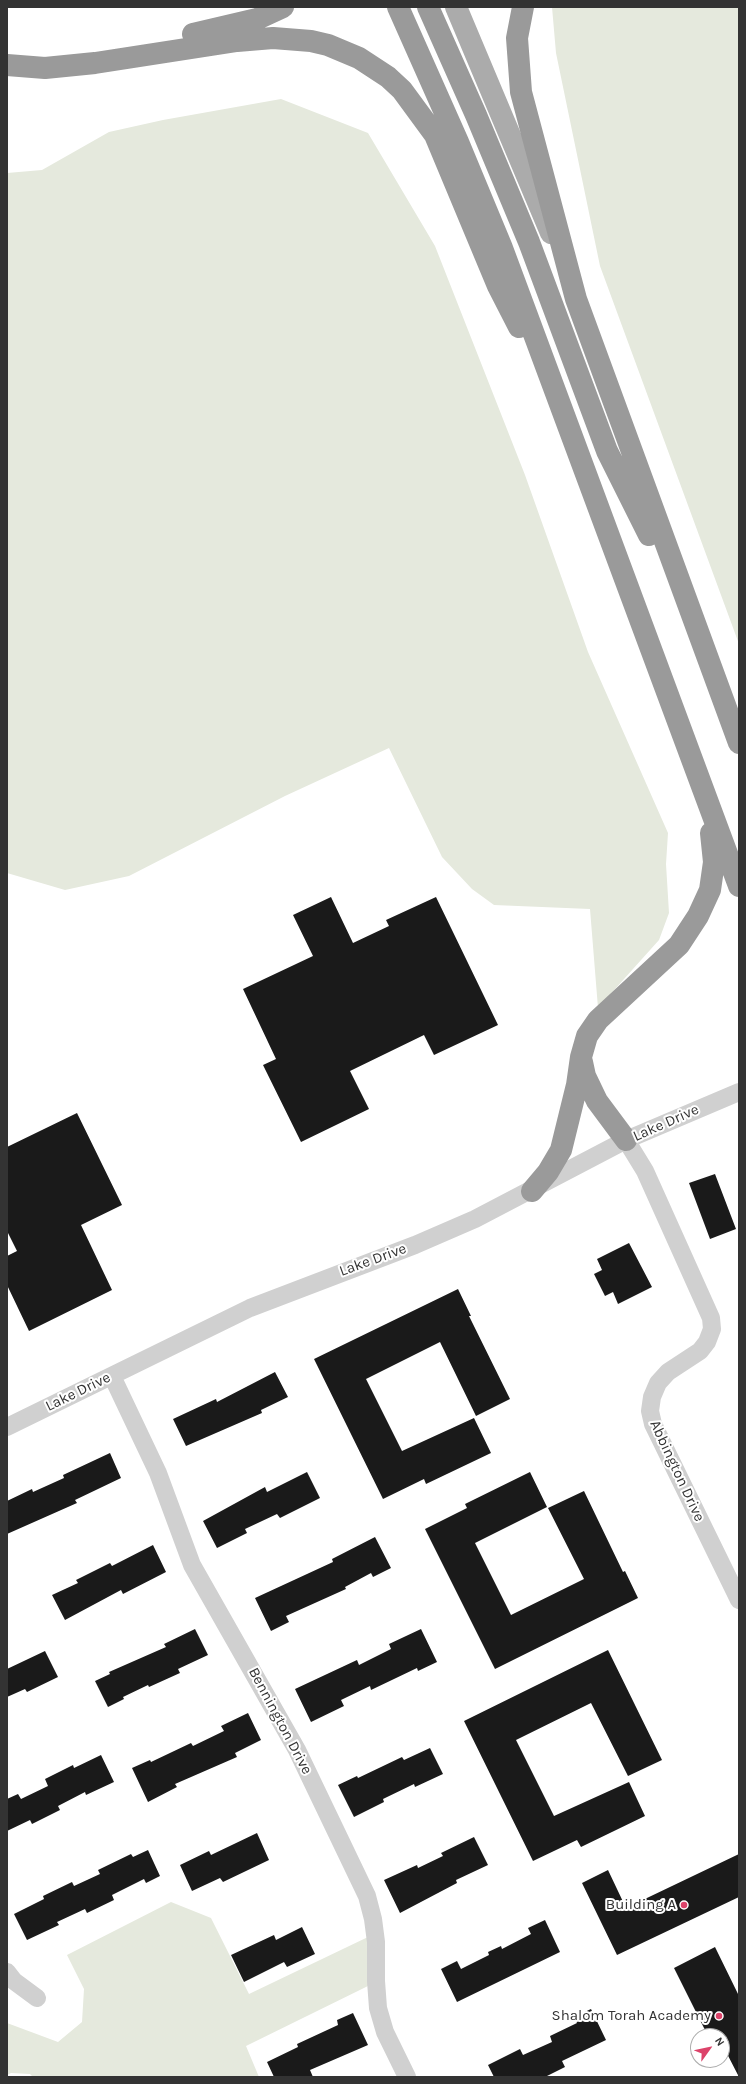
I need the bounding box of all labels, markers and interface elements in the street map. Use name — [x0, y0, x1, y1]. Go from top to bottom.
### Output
street label: Lake Drive — [630, 1101, 702, 1145]
street label: Lake Drive — [337, 1240, 409, 1280]
street label: Lake Drive — [43, 1369, 113, 1415]
street label: Abbington Drive — [646, 1417, 708, 1525]
street label: Bennington Drive — [244, 1664, 316, 1778]
place label: Building A — [606, 1896, 676, 1914]
marker: Building A — [679, 1900, 689, 1910]
place label: Shalom Torah Academy — [552, 2007, 711, 2025]
marker: Shalom Torah Academy — [714, 2011, 724, 2021]
north arrow — [690, 2028, 730, 2068]
text: N — [712, 2035, 727, 2049]

